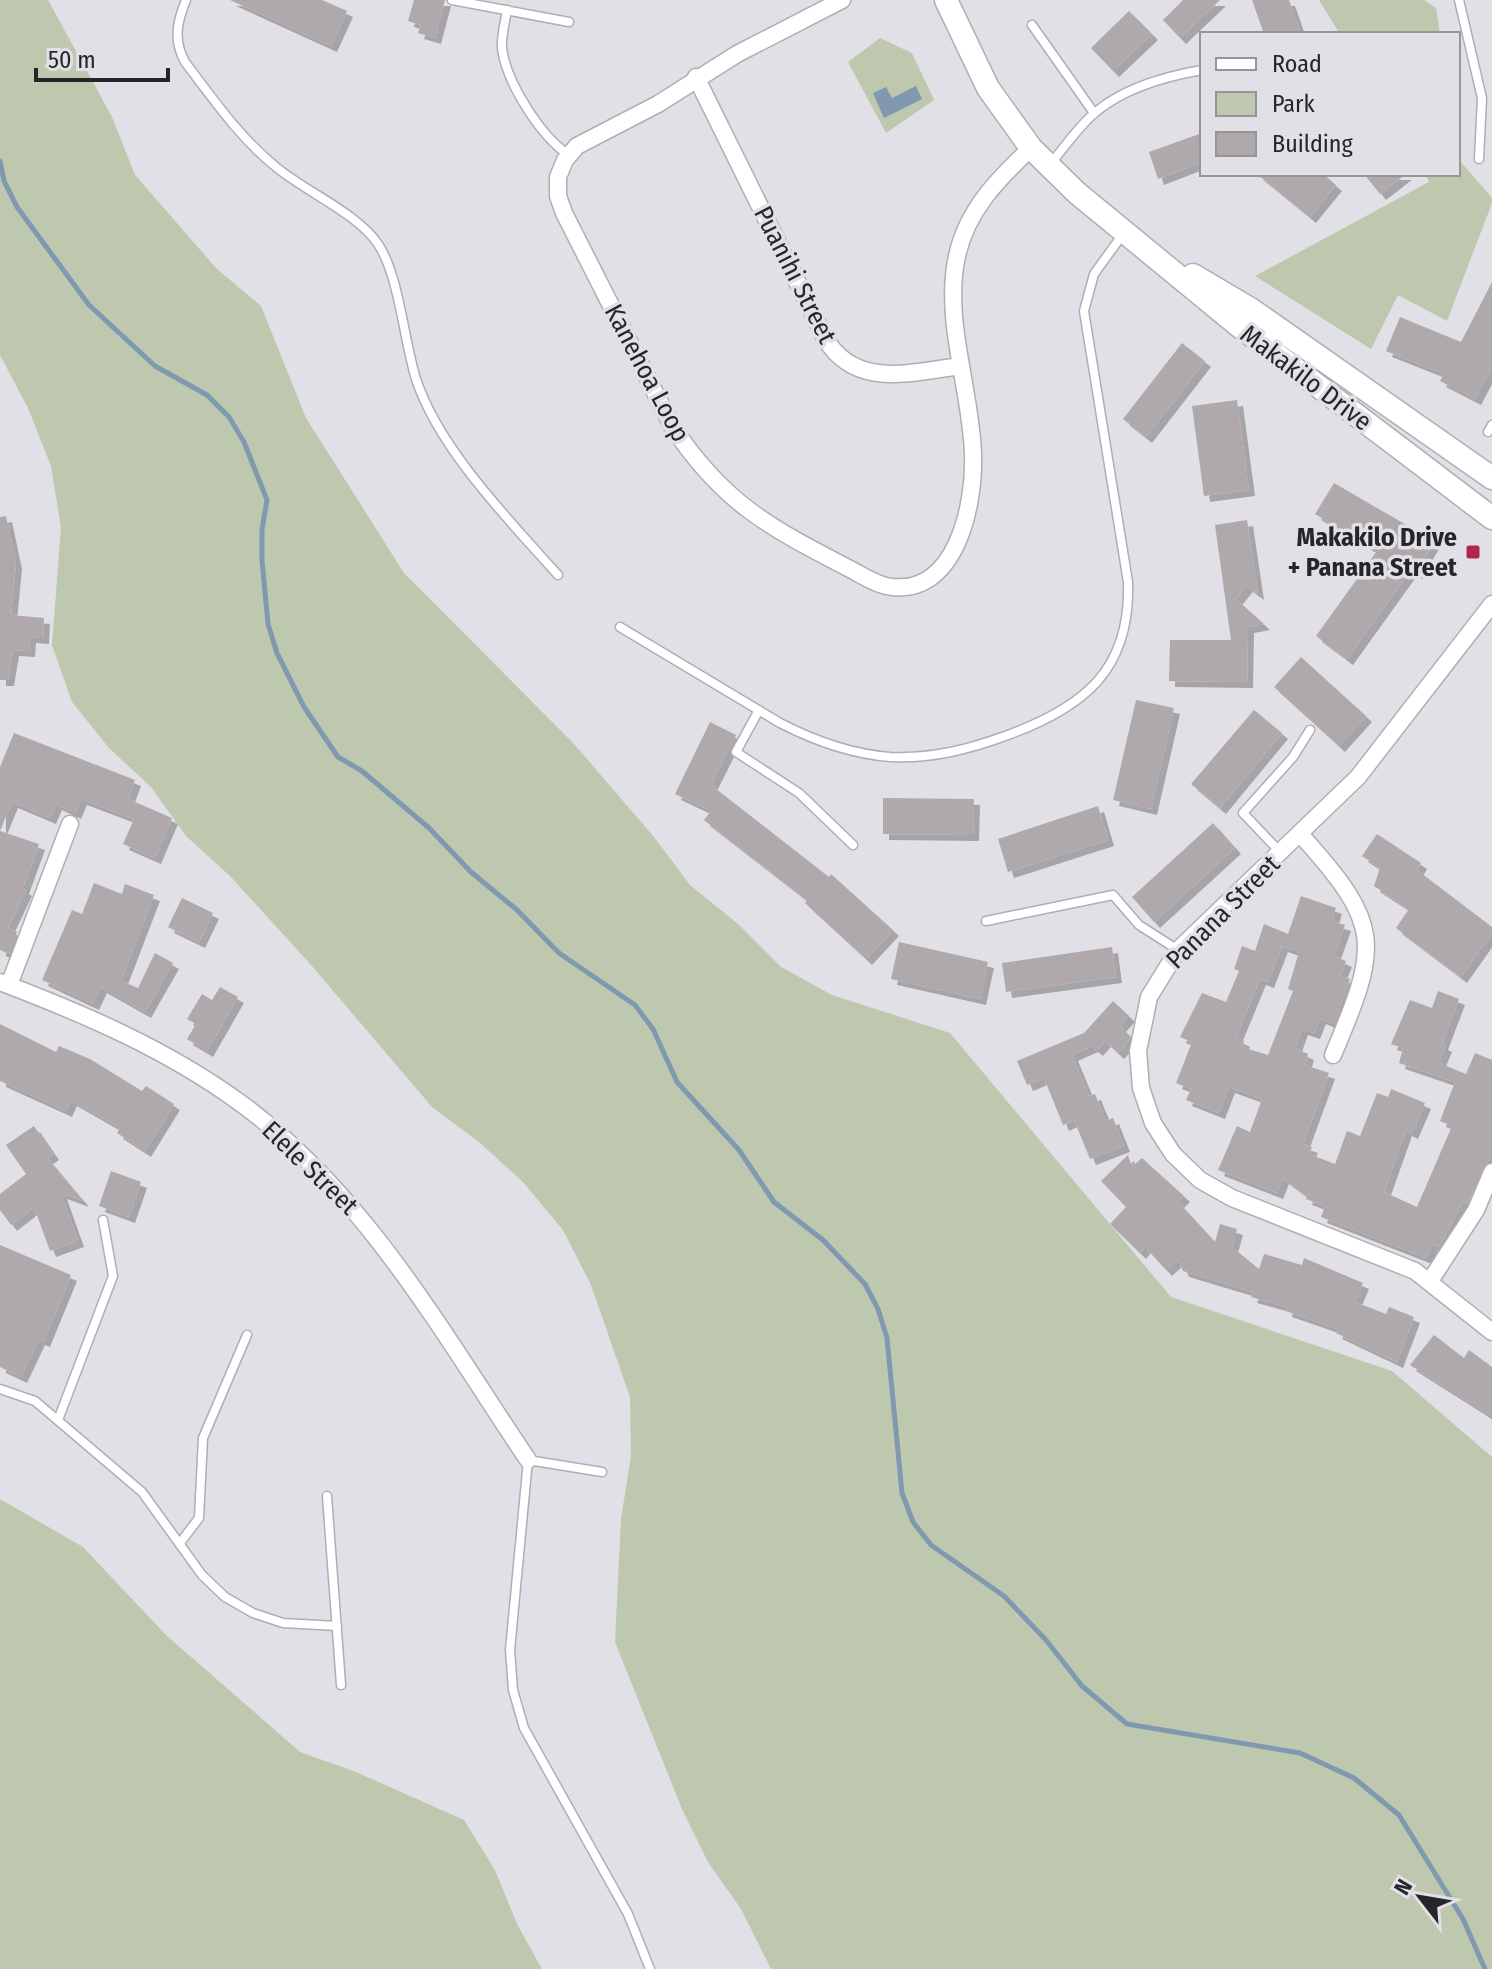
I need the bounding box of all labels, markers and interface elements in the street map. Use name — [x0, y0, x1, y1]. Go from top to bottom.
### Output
scale bar — [36, 32, 168, 82]
legend — [1200, 32, 1460, 176]
text: 50 m — [48, 46, 96, 74]
text: Road — [1272, 50, 1322, 78]
text: Park — [1272, 90, 1315, 118]
text: Building — [1272, 130, 1354, 158]
street label: Puanihi Street — [747, 201, 843, 349]
street label: Kanehoa Loop — [598, 299, 696, 447]
street label: Makakilo Drive — [1234, 319, 1378, 437]
place label: Makakilo Drive + Panana Street — [1288, 522, 1458, 583]
marker: Makakilo Drive + Panana Street — [1464, 543, 1482, 561]
street label: Panana Street — [1160, 848, 1287, 975]
street label: Elele Street — [256, 1115, 365, 1222]
north arrow — [1380, 1857, 1460, 1937]
text: N — [1388, 1874, 1418, 1900]

